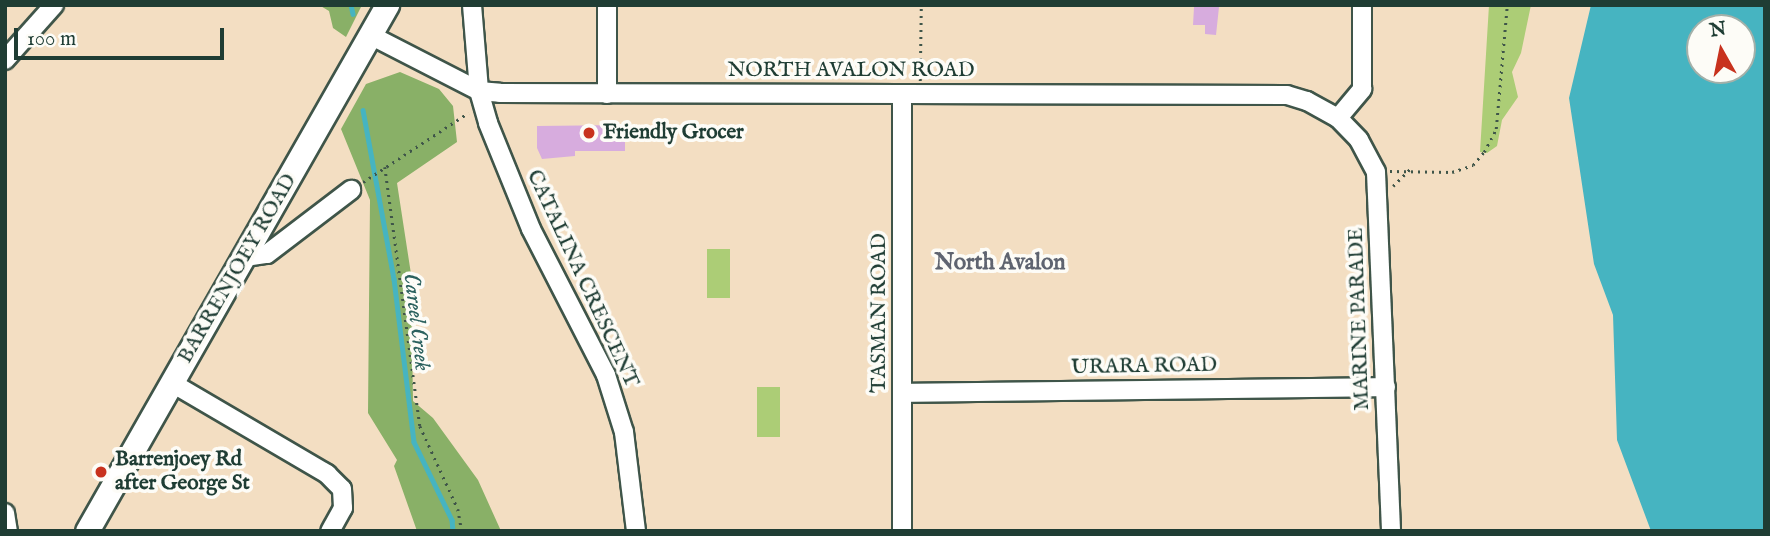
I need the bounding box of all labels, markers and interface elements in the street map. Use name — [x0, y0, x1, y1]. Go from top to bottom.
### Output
scale bar — [18, 14, 228, 58]
north arrow — [1686, 14, 1756, 84]
text: N — [1708, 17, 1728, 43]
text: 100 m — [27, 26, 76, 53]
street label: NORTH AVALON ROAD — [727, 58, 975, 84]
place label: Friendly Grocer — [603, 120, 744, 146]
marker: Friendly Grocer — [581, 125, 597, 141]
street label: CATALINA CRESCENT — [520, 166, 644, 392]
street label: BARRENJOEY ROAD — [173, 170, 303, 368]
street label: MARINE PARADE — [1344, 227, 1376, 411]
street label: TASMAN ROAD — [867, 233, 893, 393]
district label: North Avalon — [934, 249, 1066, 277]
water label: Careel Creek — [396, 272, 436, 372]
street label: URARA ROAD — [1071, 353, 1217, 381]
place label: Barrenjoey Rd after George St — [115, 447, 250, 497]
marker: Barrenjoey Rd after George St — [93, 464, 109, 480]

